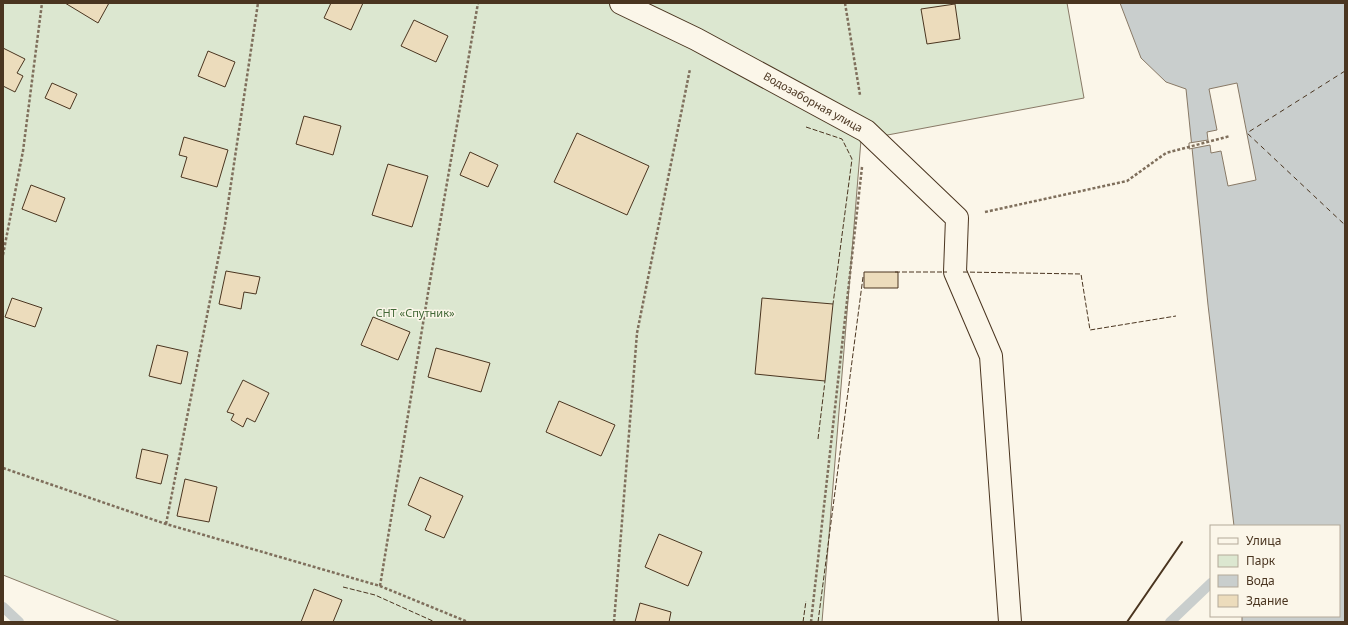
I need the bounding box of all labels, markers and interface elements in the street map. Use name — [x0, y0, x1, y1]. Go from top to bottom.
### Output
street label: Водозаборная улица — [761, 68, 866, 135]
park label: СНТ «Спутник» — [375, 305, 455, 320]
legend — [1210, 525, 1340, 617]
text: Улица — [1246, 532, 1281, 549]
text: Парк — [1246, 552, 1276, 569]
text: Вода — [1246, 572, 1275, 589]
text: Здание — [1246, 592, 1289, 609]

